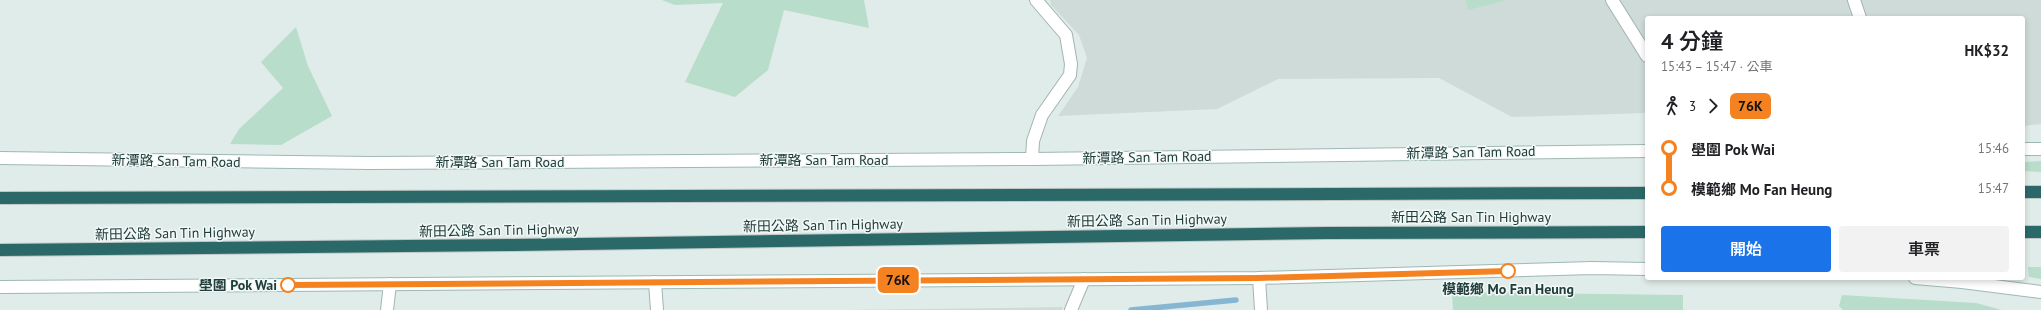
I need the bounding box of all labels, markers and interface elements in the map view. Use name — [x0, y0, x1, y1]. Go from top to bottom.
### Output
text: 4 分鐘 — [1661, 27, 1723, 55]
text: HK$32 — [1964, 41, 2009, 60]
text: 15:43 – 15:47 · 公車 — [1661, 58, 1773, 75]
icon: walk — [1661, 95, 1683, 117]
icon: forward — [1702, 95, 1724, 117]
text: 76K — [1738, 97, 1763, 115]
text: 3 — [1689, 98, 1696, 115]
text: 壆圍 Pok Wai — [1691, 140, 1775, 159]
text: 15:46 — [1978, 140, 2009, 157]
street label: 新潭路 San Tam Road — [1406, 142, 1536, 162]
street label: 新潭路 San Tam Road — [1082, 147, 1212, 167]
street label: 新潭路 San Tam Road — [111, 151, 241, 171]
street label: 新潭路 San Tam Road — [759, 151, 889, 169]
street label: 新潭路 San Tam Road — [435, 153, 565, 171]
text: 模範鄉 Mo Fan Heung — [1691, 180, 1832, 199]
text: 15:47 — [1978, 180, 2009, 197]
street label: 新田公路 San Tin Highway — [1391, 208, 1552, 226]
street label: 新田公路 San Tin Highway — [1067, 210, 1228, 230]
street label: 新田公路 San Tin Highway — [743, 215, 904, 235]
street label: 新田公路 San Tin Highway — [419, 220, 580, 240]
street label: 新田公路 San Tin Highway — [95, 223, 256, 243]
button: 開始 — [1661, 226, 1831, 272]
button: 車票 — [1839, 226, 2009, 272]
marker: 模範鄉 Mo Fan Heung — [1500, 263, 1516, 279]
line badge: 76K — [875, 267, 921, 293]
text: 76K — [886, 271, 910, 289]
place label: 壆圍 Pok Wai — [199, 276, 277, 294]
marker: 壆圍 Pok Wai — [280, 277, 296, 293]
place label: 模範鄉 Mo Fan Heung — [1442, 280, 1574, 298]

